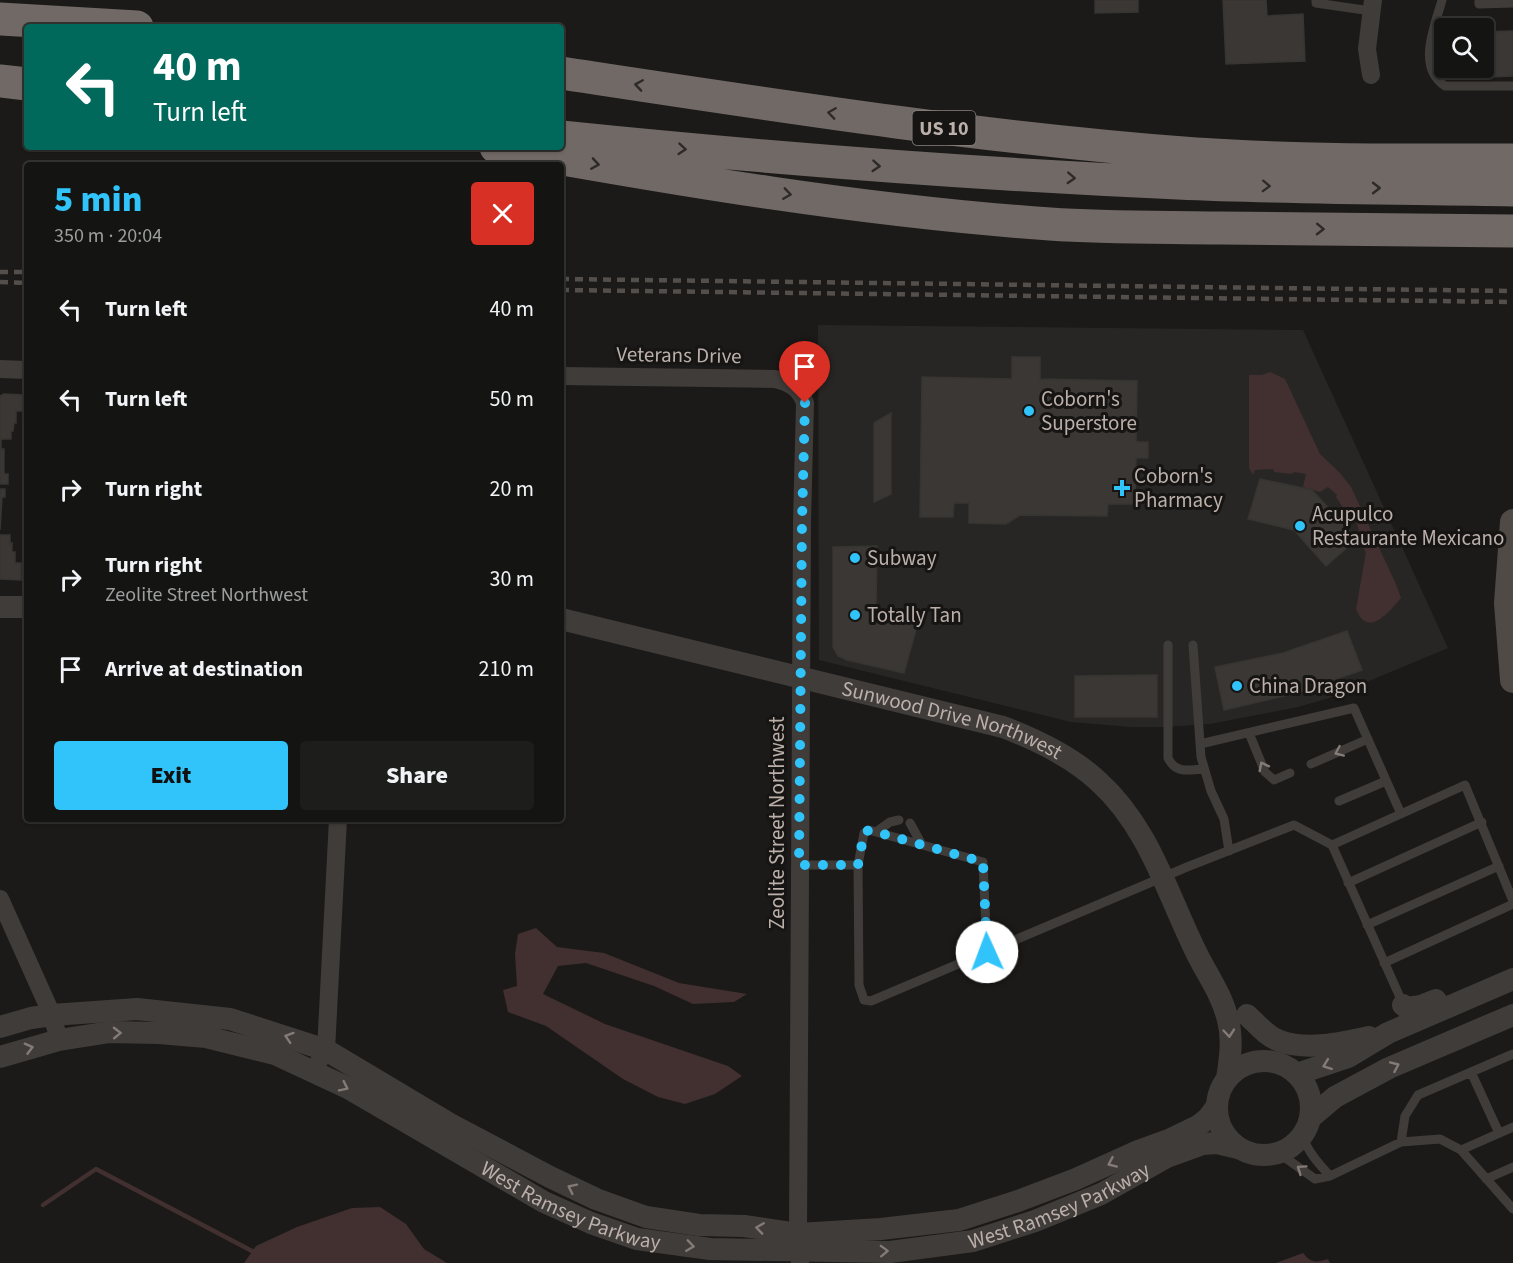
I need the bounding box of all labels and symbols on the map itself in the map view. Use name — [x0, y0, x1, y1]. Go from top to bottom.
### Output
one-way arrow — [634, 79, 644, 91]
one-way arrow — [827, 107, 837, 119]
road number: US 10 — [912, 111, 976, 145]
one-way arrow — [677, 142, 686, 155]
one-way arrow — [589, 157, 599, 170]
one-way arrow — [872, 159, 881, 172]
one-way arrow — [1066, 171, 1075, 184]
one-way arrow — [1261, 180, 1270, 192]
one-way arrow — [1371, 182, 1380, 194]
one-way arrow — [783, 188, 792, 200]
one-way arrow — [1316, 223, 1325, 235]
street label: Veterans Drive — [616, 339, 742, 371]
pin — [779, 341, 830, 403]
place label: Coborn's Superstore — [1041, 384, 1137, 438]
marker: Coborn's Superstore — [1022, 404, 1036, 418]
place label: Coborn's Pharmacy — [1134, 461, 1223, 515]
marker: Coborn's Pharmacy — [1115, 481, 1129, 495]
place label: Acupulco Restaurante Mexicano — [1312, 499, 1504, 553]
marker: Acupulco Restaurante Mexicano — [1293, 519, 1307, 533]
place label: Subway — [867, 543, 937, 573]
marker: Subway — [848, 551, 862, 565]
place label: Totally Tan — [867, 600, 962, 630]
marker: Totally Tan — [848, 608, 862, 622]
place label: China Dragon — [1249, 671, 1367, 701]
street label: Sunwood Drive Northwest — [838, 673, 1068, 767]
marker: China Dragon — [1230, 679, 1244, 693]
street label: Zeolite Street Northwest — [762, 716, 792, 930]
one-way arrow — [1335, 744, 1346, 756]
one-way arrow — [1259, 761, 1270, 772]
position arrow — [955, 920, 1019, 984]
one-way arrow — [112, 1026, 121, 1039]
one-way arrow — [1223, 1028, 1236, 1037]
one-way arrow — [284, 1032, 295, 1044]
one-way arrow — [23, 1043, 34, 1055]
one-way arrow — [1322, 1057, 1332, 1070]
one-way arrow — [1389, 1061, 1400, 1073]
one-way arrow — [338, 1079, 349, 1091]
street label: West Ramsey Parkway — [475, 1153, 663, 1257]
street label: West Ramsey Parkway — [964, 1155, 1155, 1257]
one-way arrow — [1107, 1156, 1118, 1168]
one-way arrow — [1297, 1165, 1308, 1176]
one-way arrow — [567, 1183, 578, 1195]
one-way arrow — [756, 1223, 765, 1235]
one-way arrow — [685, 1239, 694, 1252]
one-way arrow — [880, 1245, 889, 1258]

